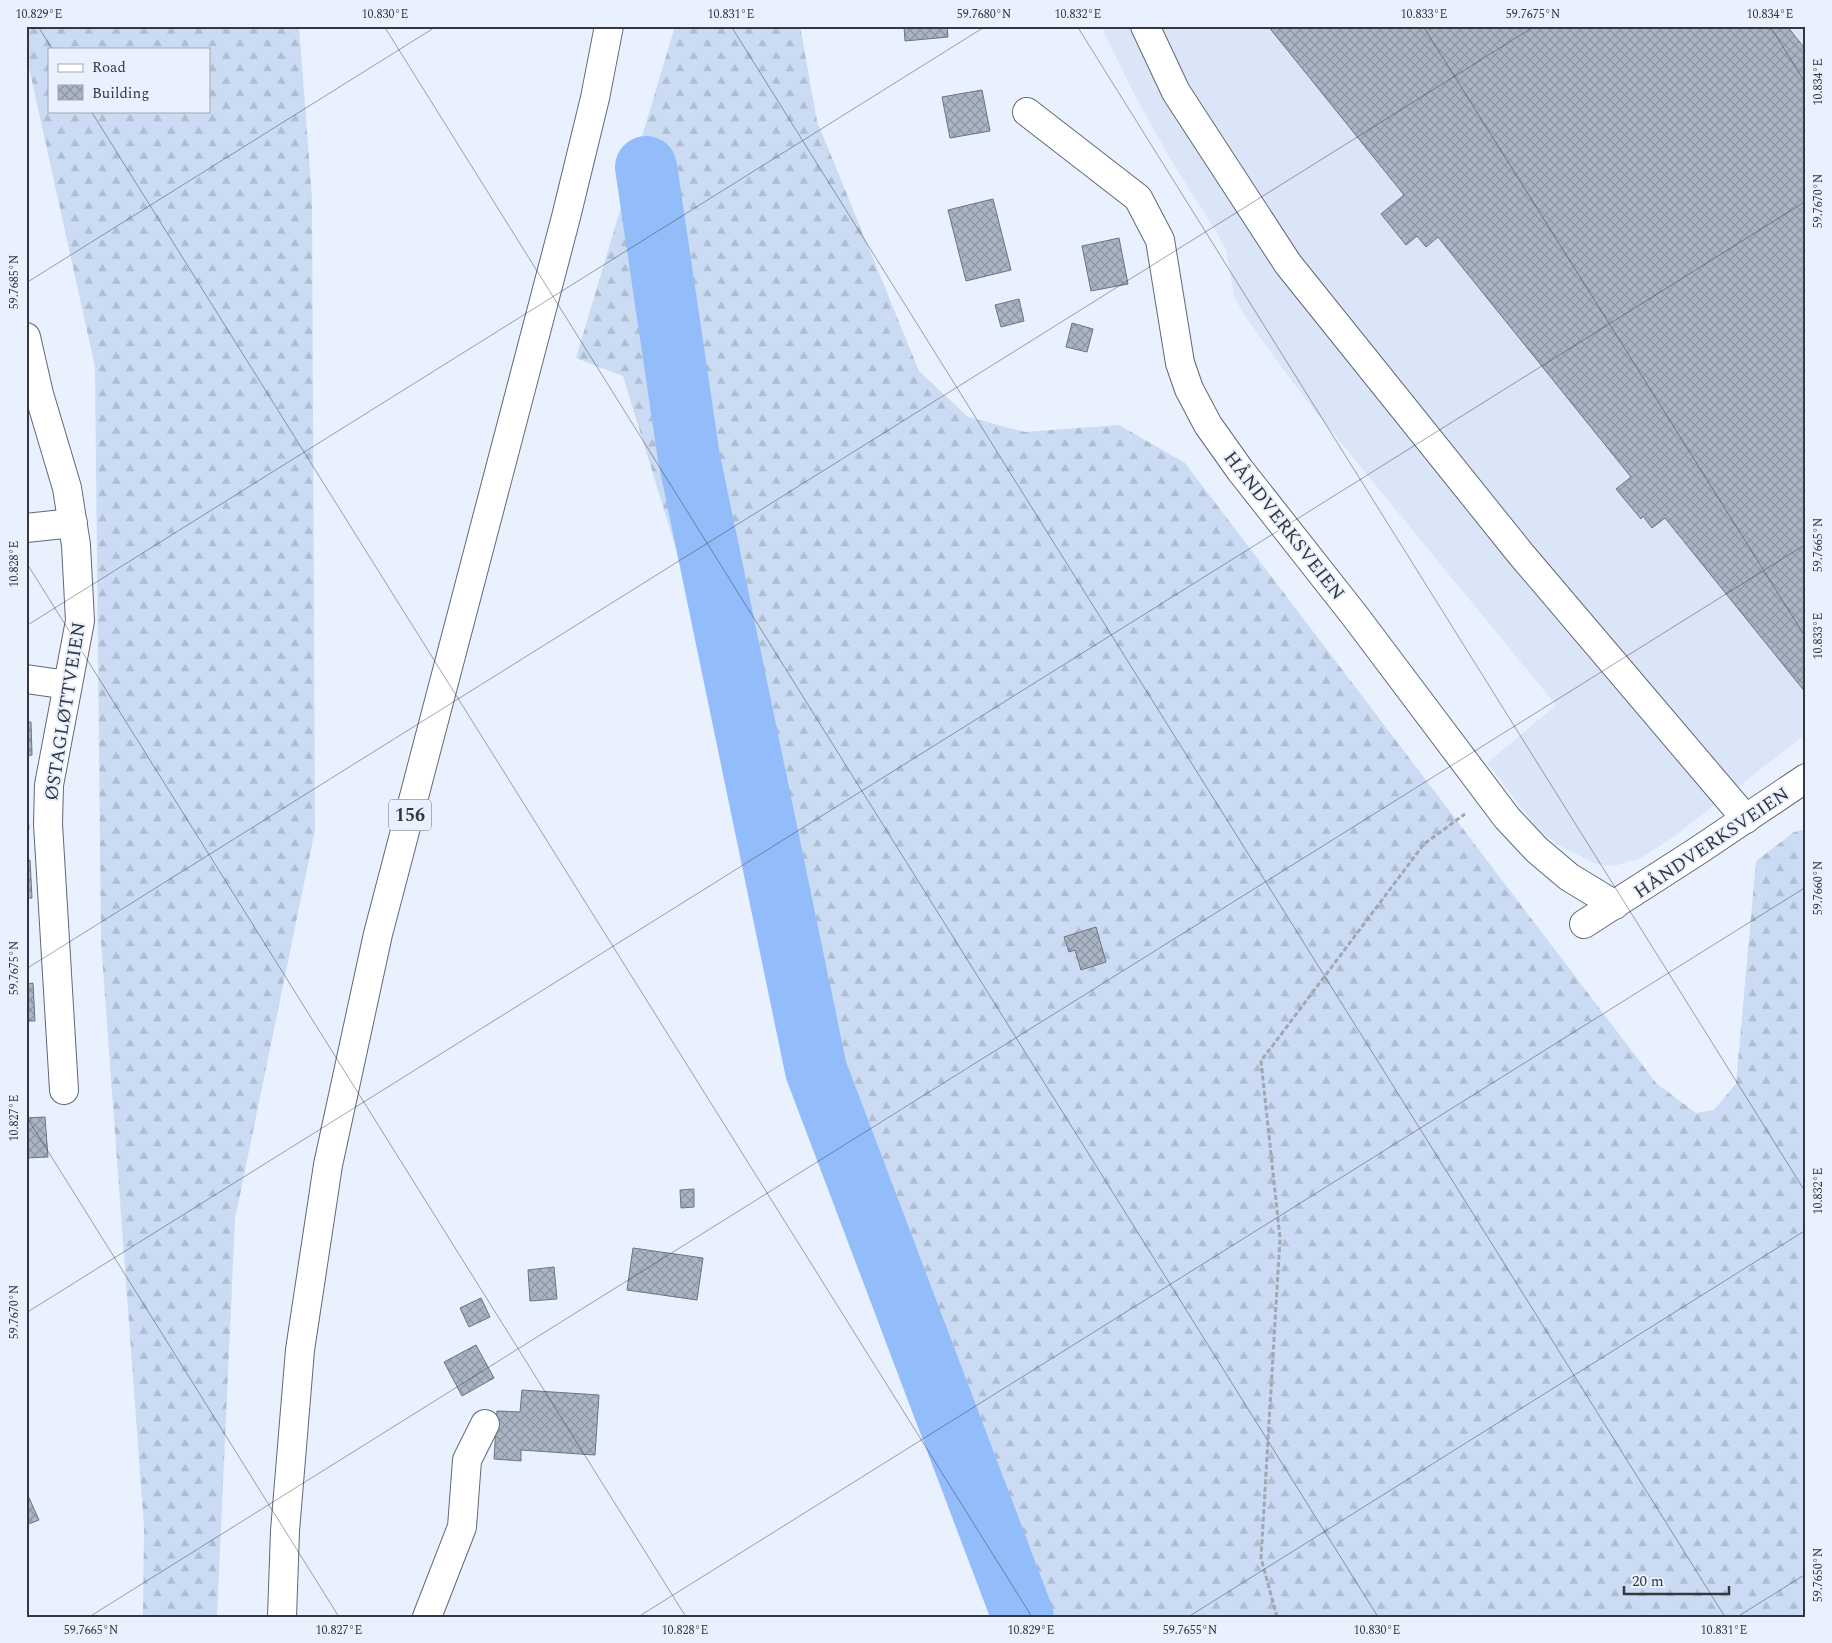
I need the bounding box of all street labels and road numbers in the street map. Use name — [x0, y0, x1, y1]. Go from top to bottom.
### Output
street label: HÅNDVERKSVEIEN — [1216, 445, 1352, 607]
street label: ØSTAGLØTTVEIEN — [37, 620, 94, 803]
street label: HÅNDVERKSVEIEN — [1628, 780, 1796, 906]
road number: 156 — [389, 800, 431, 830]

